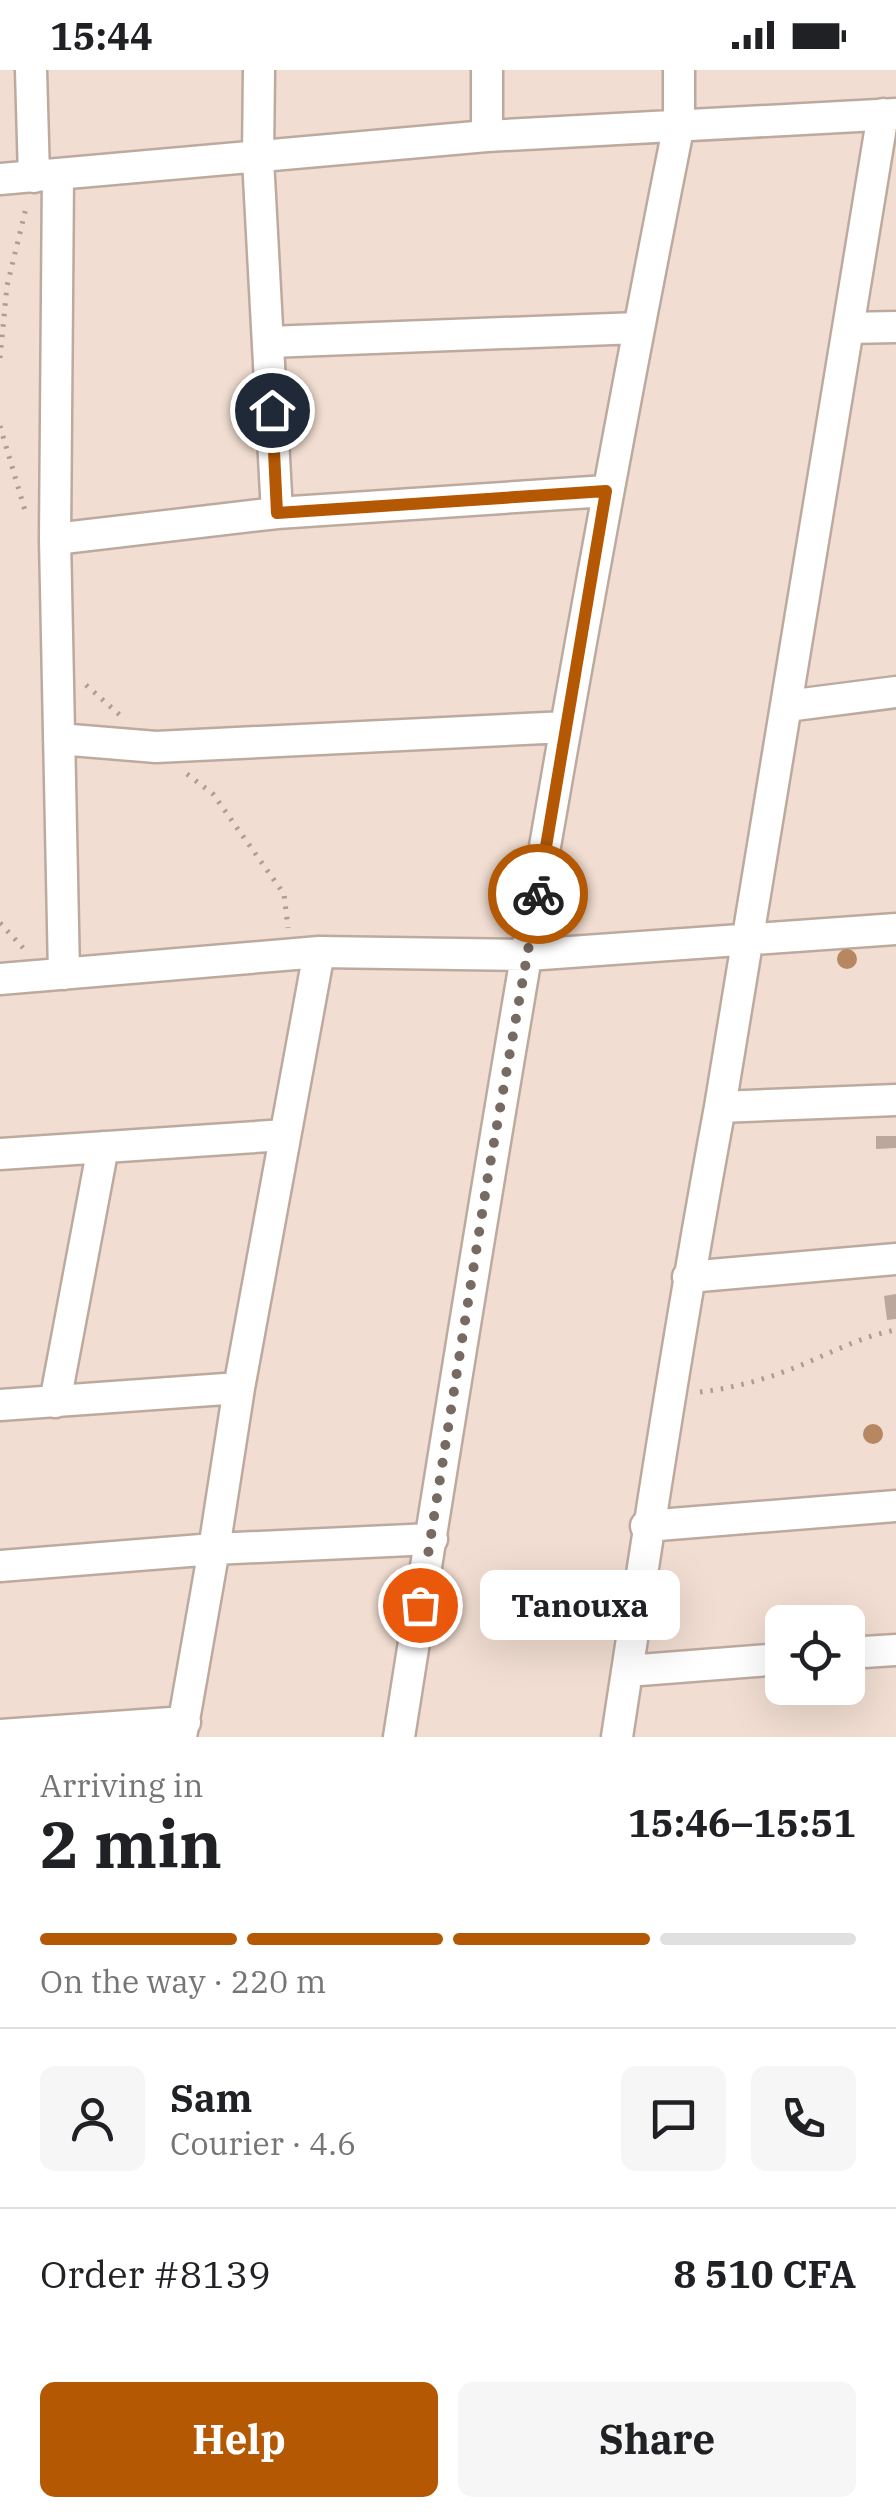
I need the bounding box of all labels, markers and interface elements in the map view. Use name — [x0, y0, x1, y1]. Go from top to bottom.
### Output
text: 15:44 — [50, 11, 153, 60]
pin — [230, 368, 315, 453]
icon: home — [245, 383, 300, 438]
courier — [488, 844, 588, 944]
icon: bike — [511, 867, 566, 922]
pin — [378, 1563, 463, 1648]
callout: Tanouxa — [480, 1570, 680, 1640]
icon: bag — [393, 1578, 448, 1633]
text: Tanouxa — [511, 1584, 649, 1626]
map controls — [765, 1605, 865, 1705]
button: locate — [765, 1605, 865, 1705]
text: Arriving in — [40, 1764, 203, 1806]
text: 15:46–15:51 — [628, 1798, 856, 1847]
text: 2 min — [40, 1801, 222, 1886]
text: On the way · 220 m — [40, 1960, 326, 2002]
button: person — [40, 2066, 145, 2171]
button: chat — [621, 2066, 726, 2171]
button: phone — [751, 2066, 856, 2171]
text: Sam — [170, 2073, 253, 2122]
text: Courier · 4.6 — [170, 2122, 356, 2164]
text: Order #8139 — [40, 2249, 271, 2298]
text: 8 510 CFA — [673, 2249, 856, 2298]
button: Help — [40, 2382, 438, 2497]
button: Share — [458, 2382, 856, 2497]

